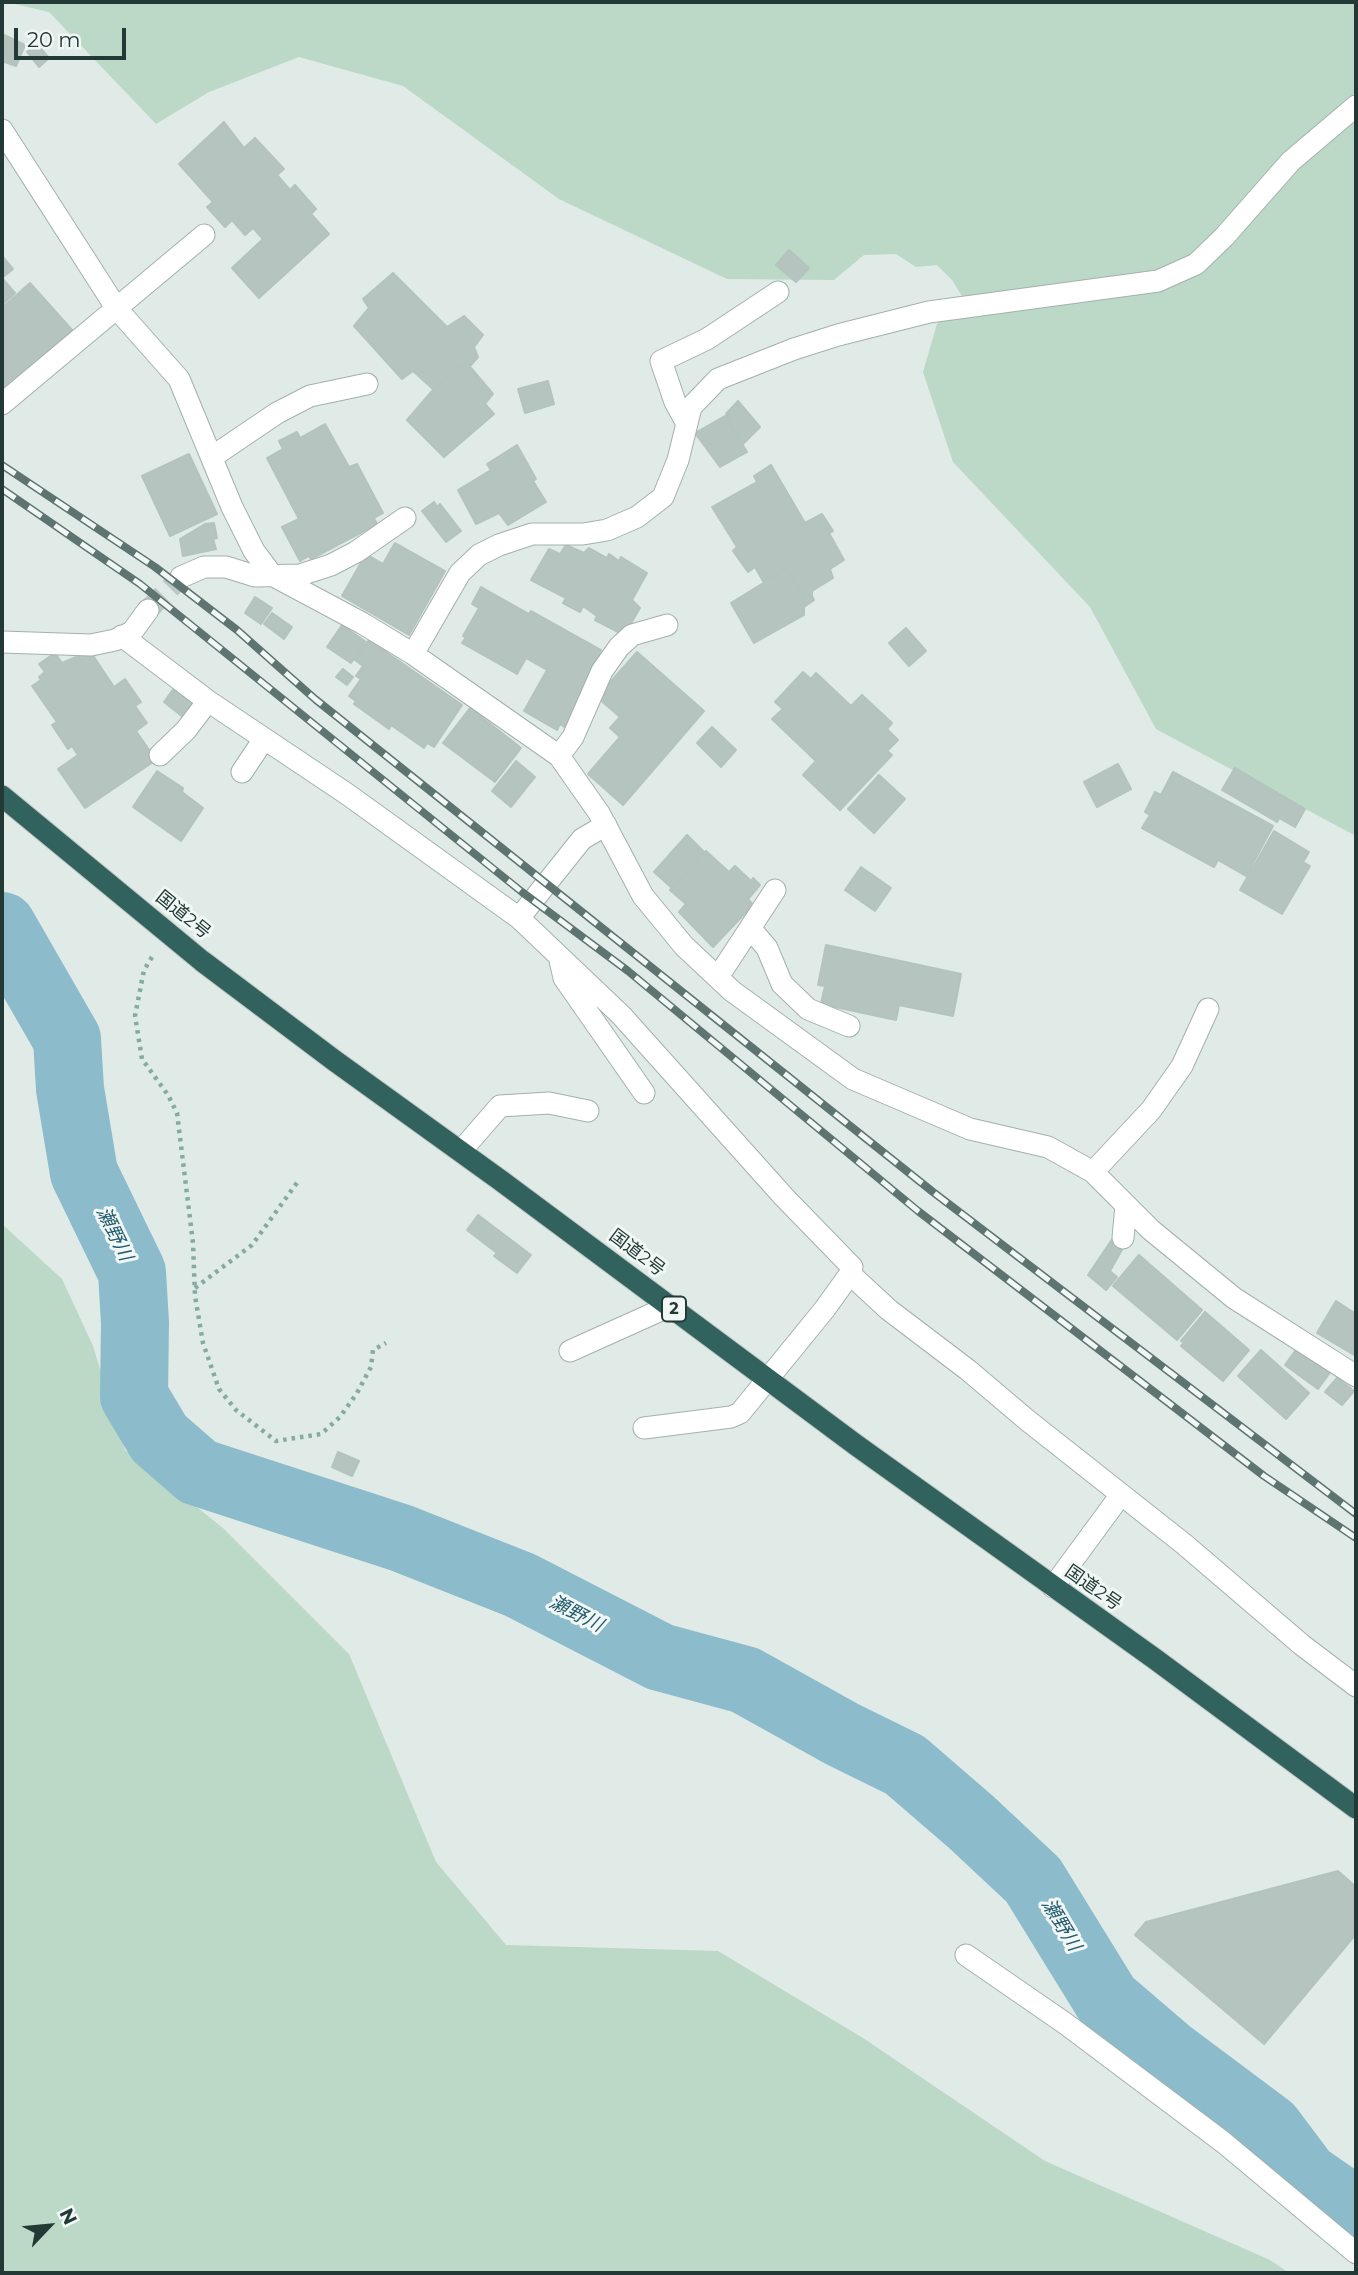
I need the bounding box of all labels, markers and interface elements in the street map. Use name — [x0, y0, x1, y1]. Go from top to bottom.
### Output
scale bar — [18, 14, 130, 58]
text: 20 m — [27, 27, 81, 52]
street label: 国道2号 — [151, 886, 215, 944]
water label: 瀬野川 — [91, 1203, 137, 1265]
street label: 国道2号 — [605, 1225, 669, 1281]
road number: 2 — [662, 1296, 686, 1322]
street label: 国道2号 — [1061, 1561, 1125, 1615]
water label: 瀬野川 — [545, 1591, 607, 1637]
water label: 瀬野川 — [1037, 1895, 1085, 1955]
north arrow — [14, 2191, 84, 2261]
text: N — [55, 2205, 82, 2229]

